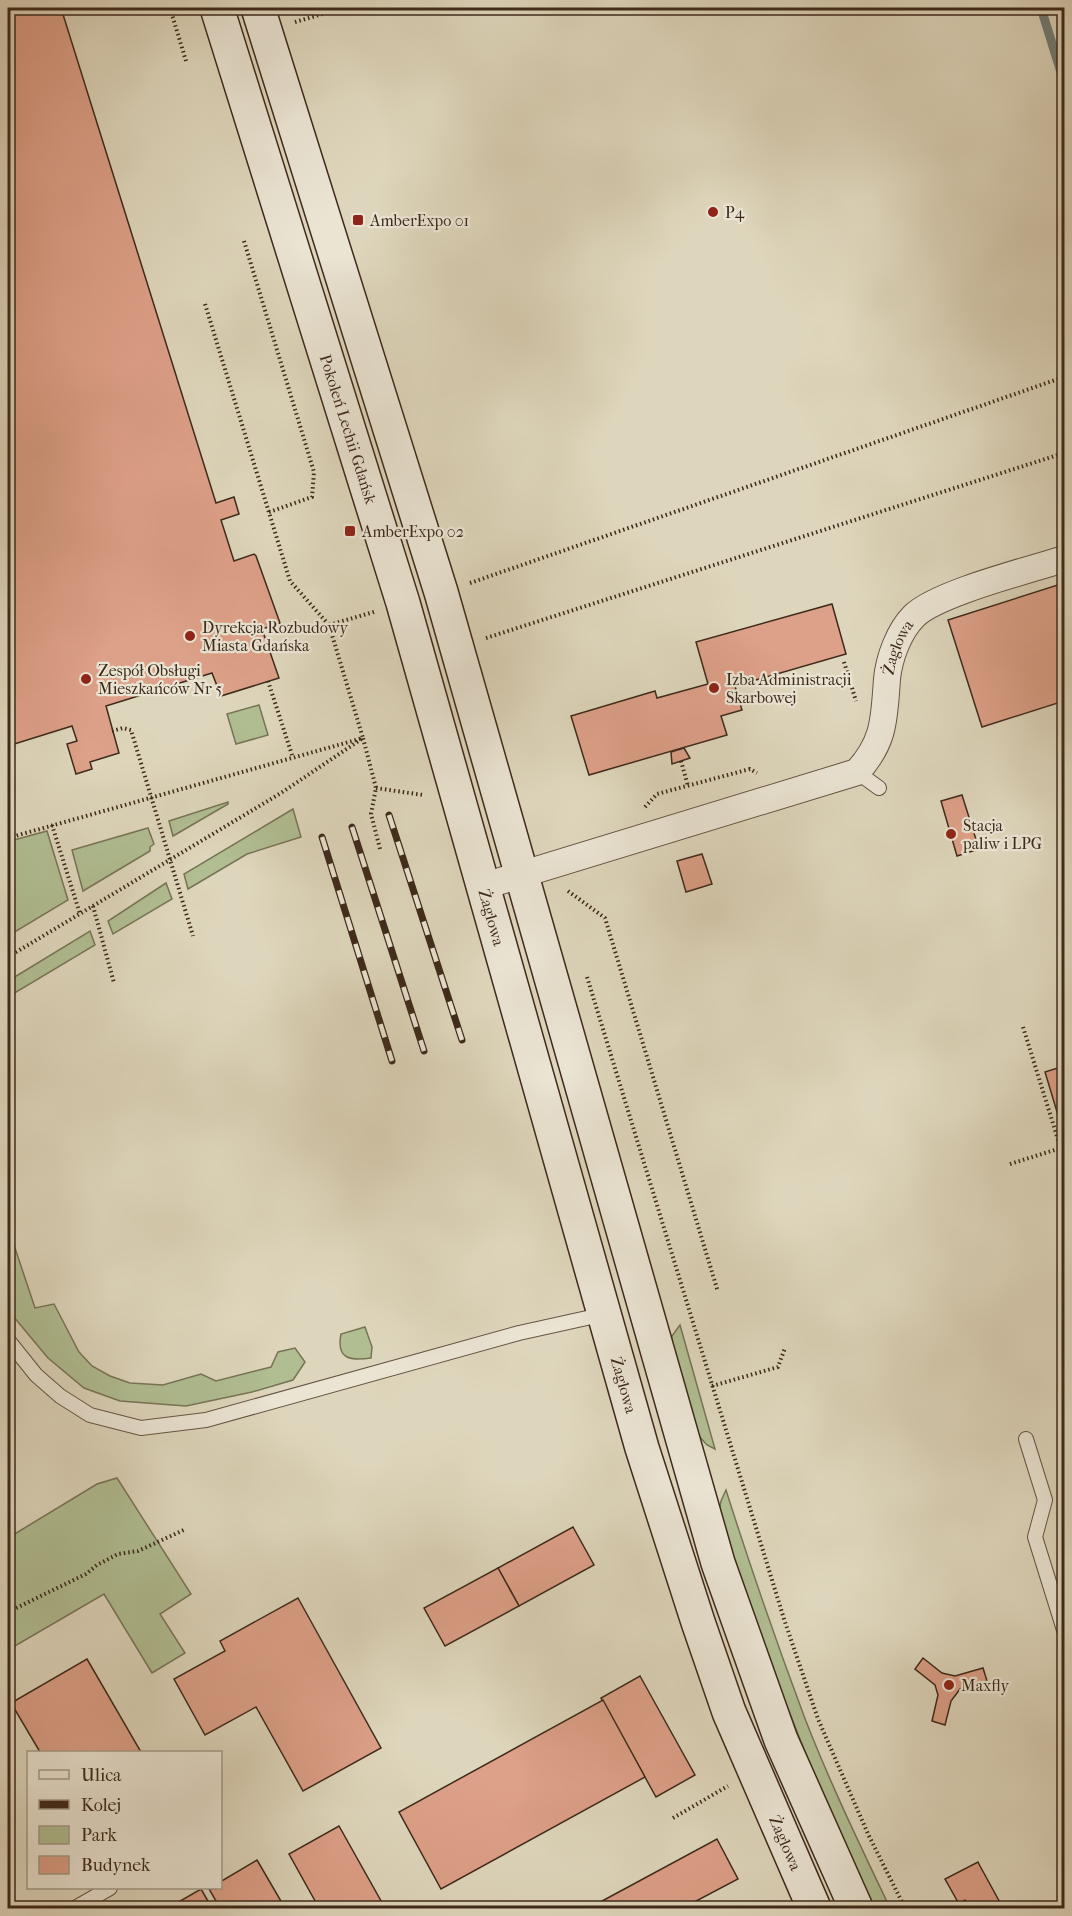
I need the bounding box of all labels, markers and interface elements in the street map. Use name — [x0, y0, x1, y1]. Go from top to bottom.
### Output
place label: P4 — [725, 203, 745, 222]
marker: P4 — [706, 205, 720, 219]
place label: AmberExpo 01 — [369, 211, 469, 230]
marker: AmberExpo 01 — [351, 213, 365, 227]
street label: Pokoleń Lechii Gdańsk — [316, 352, 381, 507]
place label: AmberExpo 02 — [361, 522, 464, 541]
marker: AmberExpo 02 — [343, 524, 357, 538]
street label: Żaglowa — [879, 615, 918, 676]
place label: Dyrekcja Rozbudowy Miasta Gdańska — [202, 618, 349, 655]
marker: Dyrekcja Rozbudowy Miasta Gdańska — [183, 629, 197, 643]
place label: Zespół Obsługi Mieszkańców Nr 5 — [98, 661, 222, 698]
place label: Izba Administracji Skarbowej — [726, 670, 852, 707]
marker: Zespół Obsługi Mieszkańców Nr 5 — [79, 672, 93, 686]
marker: Izba Administracji Skarbowej — [707, 681, 721, 695]
place label: Stacja paliw i LPG — [962, 816, 1042, 853]
marker: Stacja paliw i LPG — [944, 827, 958, 841]
street label: Żaglowa — [474, 887, 509, 948]
street label: Żaglowa — [607, 1355, 641, 1416]
place label: Maxfly — [961, 1676, 1010, 1695]
marker: Maxfly — [942, 1678, 956, 1692]
legend — [27, 1751, 222, 1889]
text: Ulica — [81, 1765, 122, 1786]
text: Kolej — [81, 1795, 121, 1816]
street label: Żaglowa — [765, 1813, 806, 1874]
text: Park — [81, 1825, 118, 1846]
text: Budynek — [81, 1855, 151, 1876]

